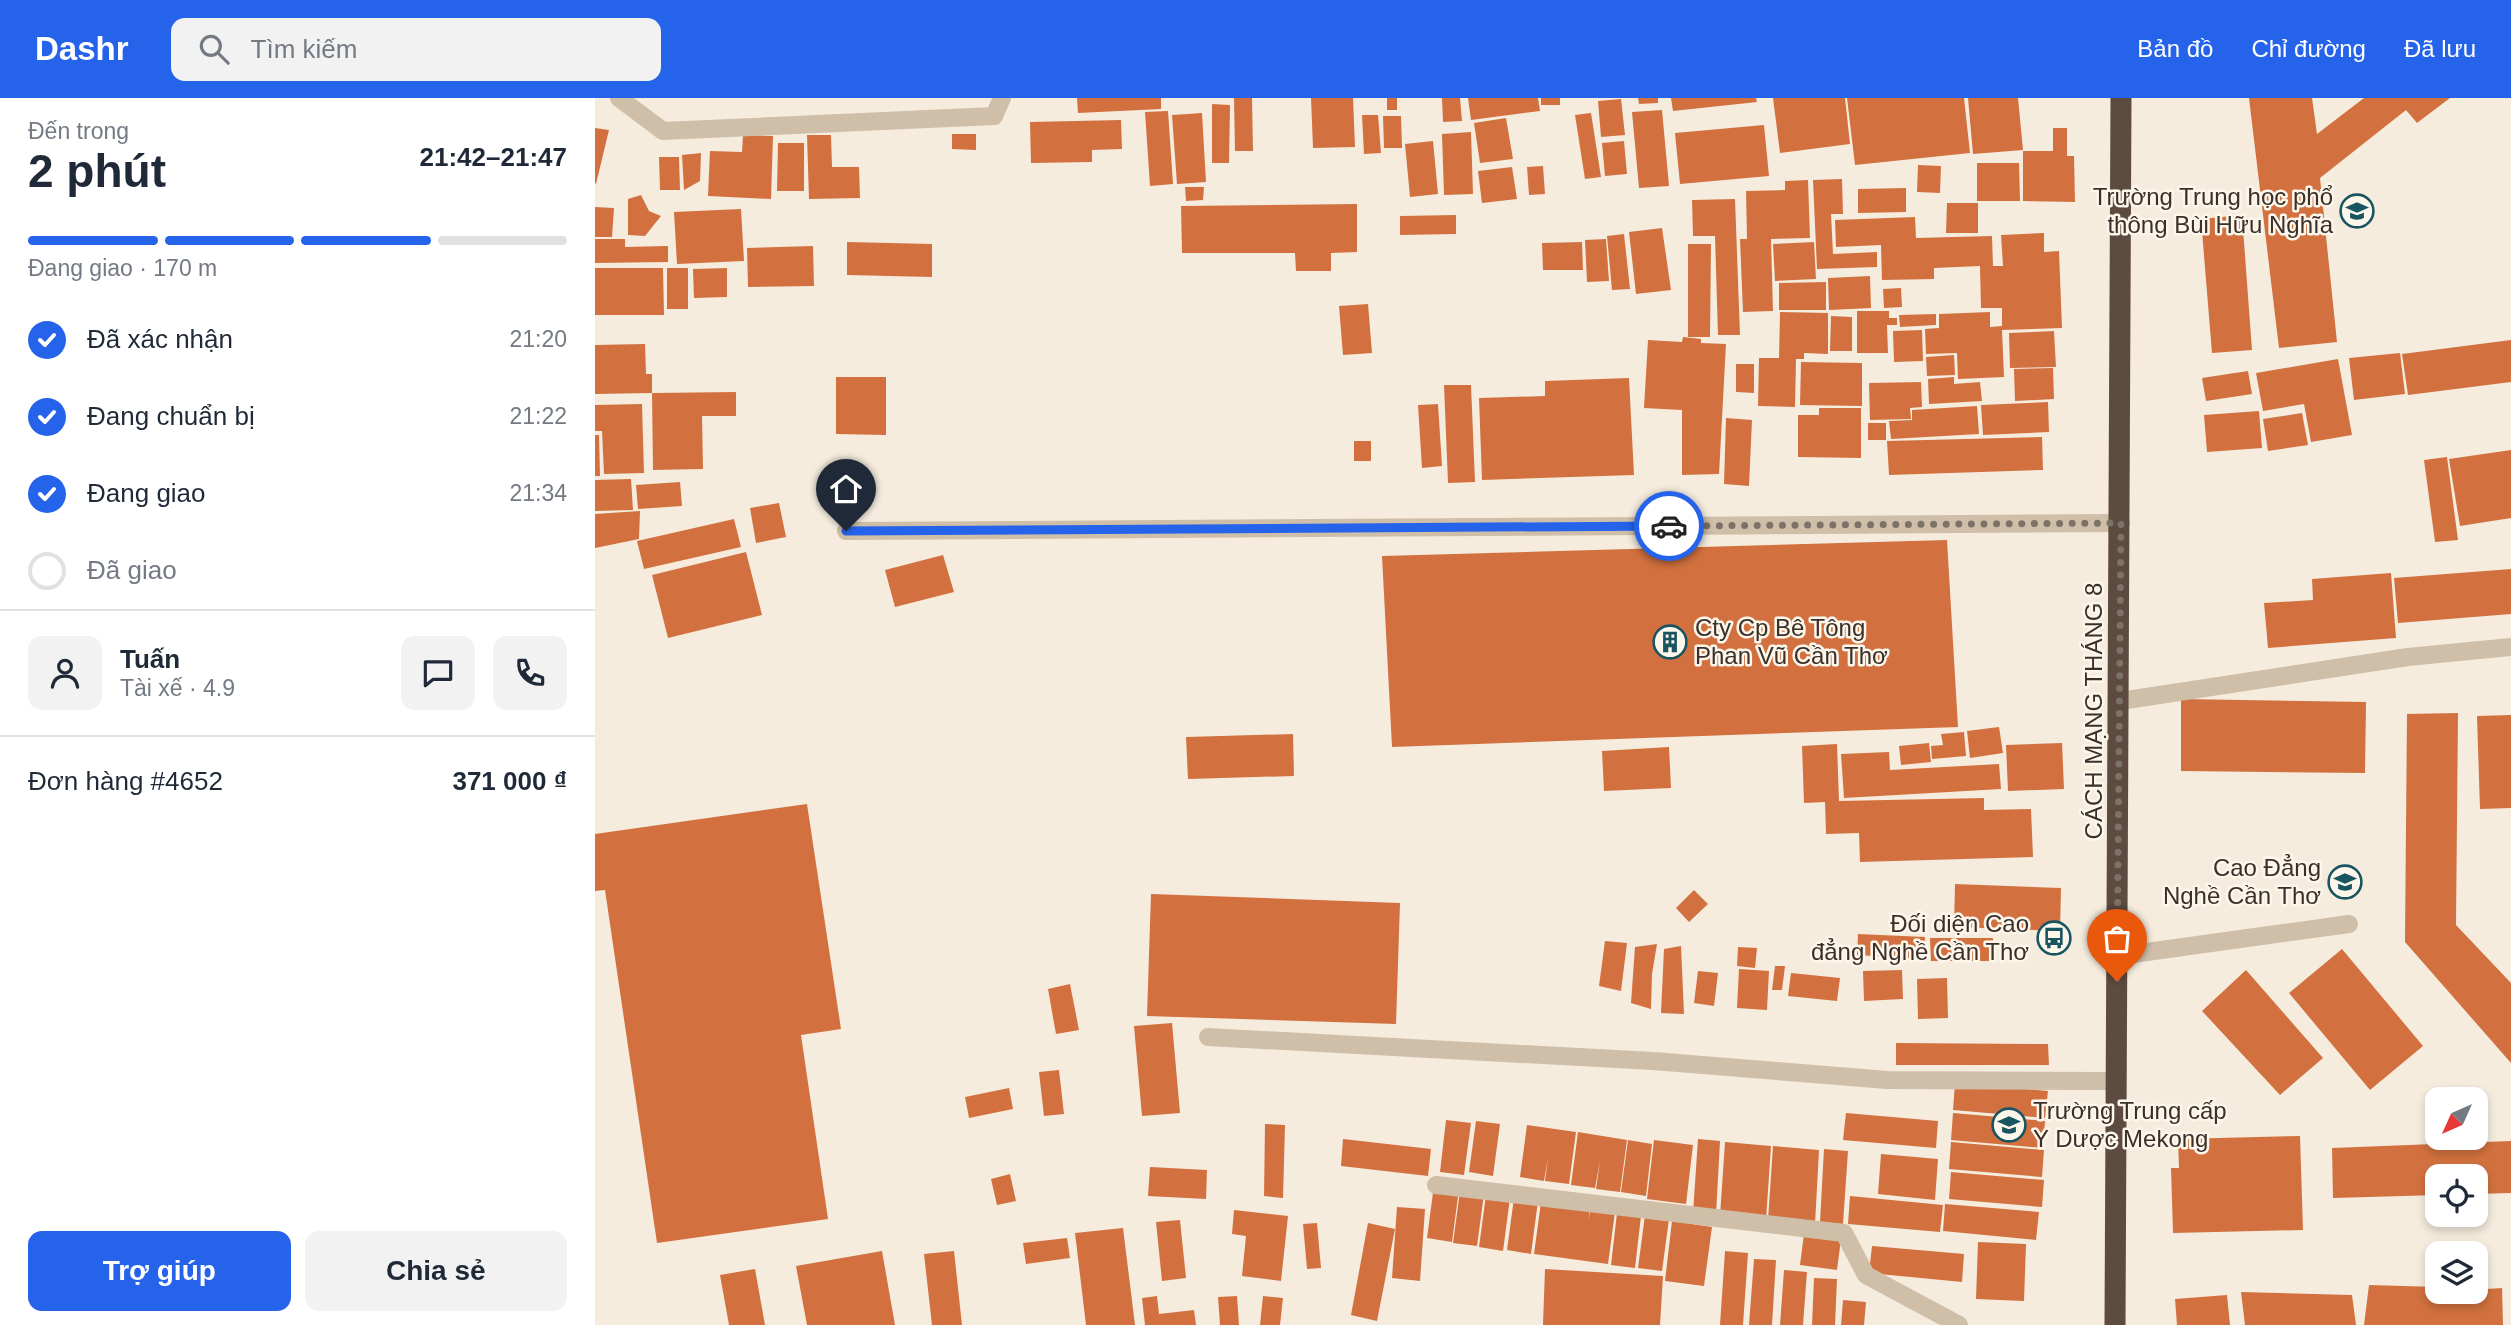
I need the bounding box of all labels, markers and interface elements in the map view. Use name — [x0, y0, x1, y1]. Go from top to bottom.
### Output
search box — [171, 18, 661, 81]
text: Dashr — [35, 30, 129, 67]
icon: search — [195, 30, 233, 68]
text: Tìm kiếm — [251, 34, 357, 64]
text: Bản đồ — [2137, 35, 2213, 62]
text: Chỉ đường — [2251, 35, 2366, 62]
text: Đã lưu — [2404, 35, 2476, 62]
text: Đến trong — [28, 118, 129, 144]
text: 21:42–21:47 — [420, 142, 567, 172]
text: 2 phút — [28, 145, 166, 197]
place label: Trường Trung học phổ thông Bùi Hữu Nghĩa — [2093, 183, 2334, 238]
school or university icon: Trường Trung học phổ thông Bùi Hữu Nghĩa — [2338, 192, 2376, 230]
text: Đang giao · 170 m — [28, 255, 217, 281]
icon: check — [28, 321, 66, 359]
text: Đã xác nhận — [87, 324, 233, 354]
text: 21:20 — [509, 326, 567, 352]
icon: check — [28, 398, 66, 436]
text: Đang chuẩn bị — [87, 401, 255, 431]
text: 21:22 — [509, 403, 567, 429]
pin — [816, 459, 876, 531]
icon: home — [827, 470, 865, 508]
icon: check — [28, 475, 66, 513]
text: Đang giao — [87, 478, 206, 508]
text: 21:34 — [509, 480, 567, 506]
courier — [1634, 491, 1704, 561]
icon: car — [1650, 507, 1688, 545]
text: Đã giao — [87, 555, 177, 585]
street label: CÁCH MẠNG THÁNG 8 — [2080, 583, 2107, 839]
place label: Cty Cp Bê Tông Phan Vũ Cần Thơ — [1695, 614, 1888, 669]
building icon: Cty Cp Bê Tông Phan Vũ Cần Thơ — [1651, 623, 1689, 661]
button: person — [28, 636, 102, 710]
button: chat — [401, 636, 475, 710]
button: phone — [493, 636, 567, 710]
text: Tuấn — [120, 644, 180, 674]
text: Tài xế · 4.9 — [120, 675, 235, 701]
text: Đơn hàng #4652 — [28, 766, 223, 796]
text: 371 000 ₫ — [452, 766, 567, 796]
place label: Cao Đẳng Nghề Cần Thơ — [2163, 853, 2321, 909]
school or university icon: Cao Đẳng Nghề Cần Thơ — [2326, 863, 2364, 901]
pin — [2087, 909, 2147, 981]
place label: Đối diện Cao đẳng Nghề Cần Thơ — [1811, 910, 2029, 965]
bus stop icon: Đối diện Cao đẳng Nghề Cần Thơ — [2035, 919, 2073, 957]
icon: bag — [2098, 920, 2136, 958]
north arrow — [2425, 1087, 2489, 1150]
map controls — [2425, 1087, 2488, 1304]
place label: Trường Trung cấp Y Dược Mekong — [2033, 1097, 2227, 1152]
school or university icon: Trường Trung cấp Y Dược Mekong — [1990, 1106, 2028, 1144]
button: locate — [2425, 1164, 2488, 1227]
button: Trợ giúp — [28, 1231, 291, 1311]
button: Chia sẻ — [305, 1231, 567, 1311]
button: layers — [2425, 1241, 2488, 1304]

